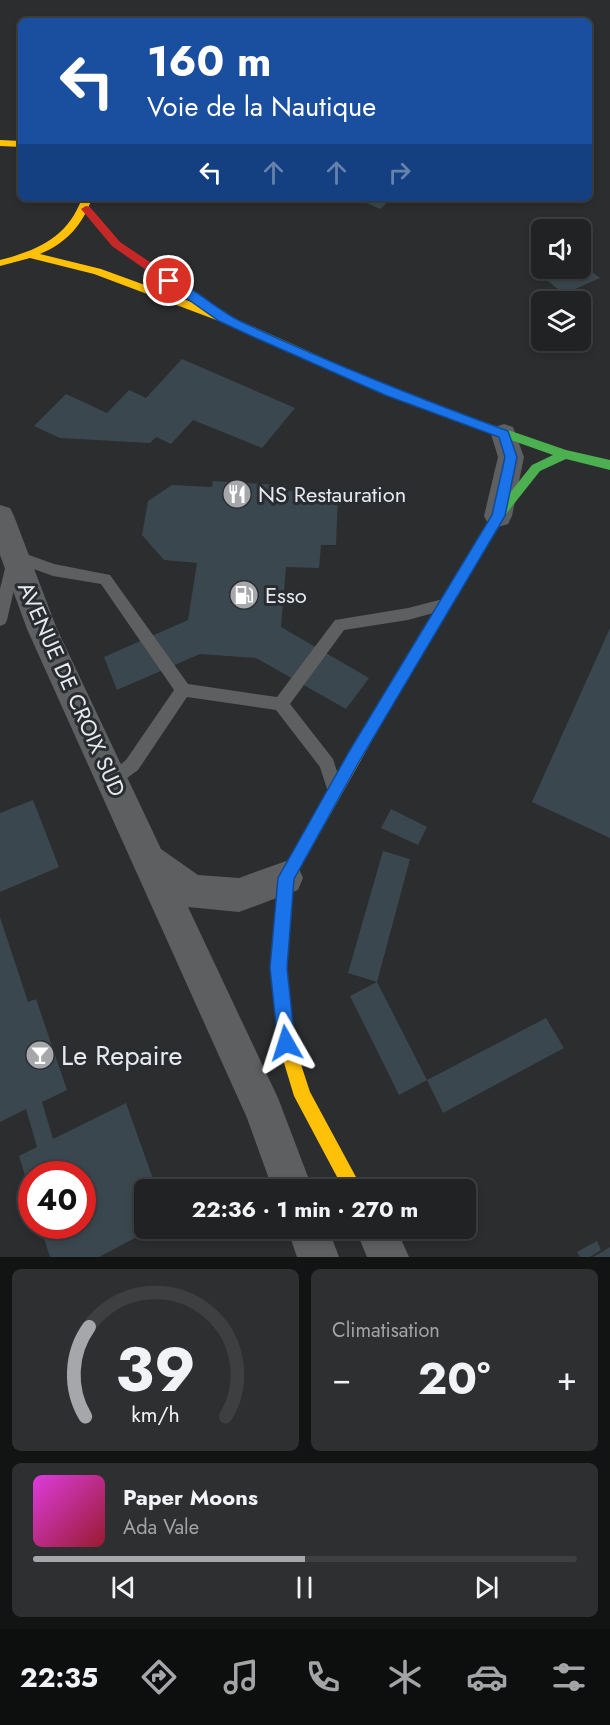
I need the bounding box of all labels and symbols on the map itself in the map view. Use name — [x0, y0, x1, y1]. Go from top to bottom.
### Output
pin — [143, 255, 194, 306]
restaurant icon: NS Restauration — [221, 478, 253, 510]
place label: NS Restauration — [258, 478, 406, 510]
street label: AVENUE DE CROIX SUD — [10, 577, 134, 801]
fuel station icon: Esso — [228, 579, 260, 611]
place label: Esso — [265, 579, 307, 611]
position arrow — [254, 1011, 318, 1075]
place label: Le Repaire — [61, 1036, 182, 1075]
bar icon: Le Repaire — [24, 1039, 56, 1071]
speed limit sign: 40 — [18, 1161, 96, 1239]

